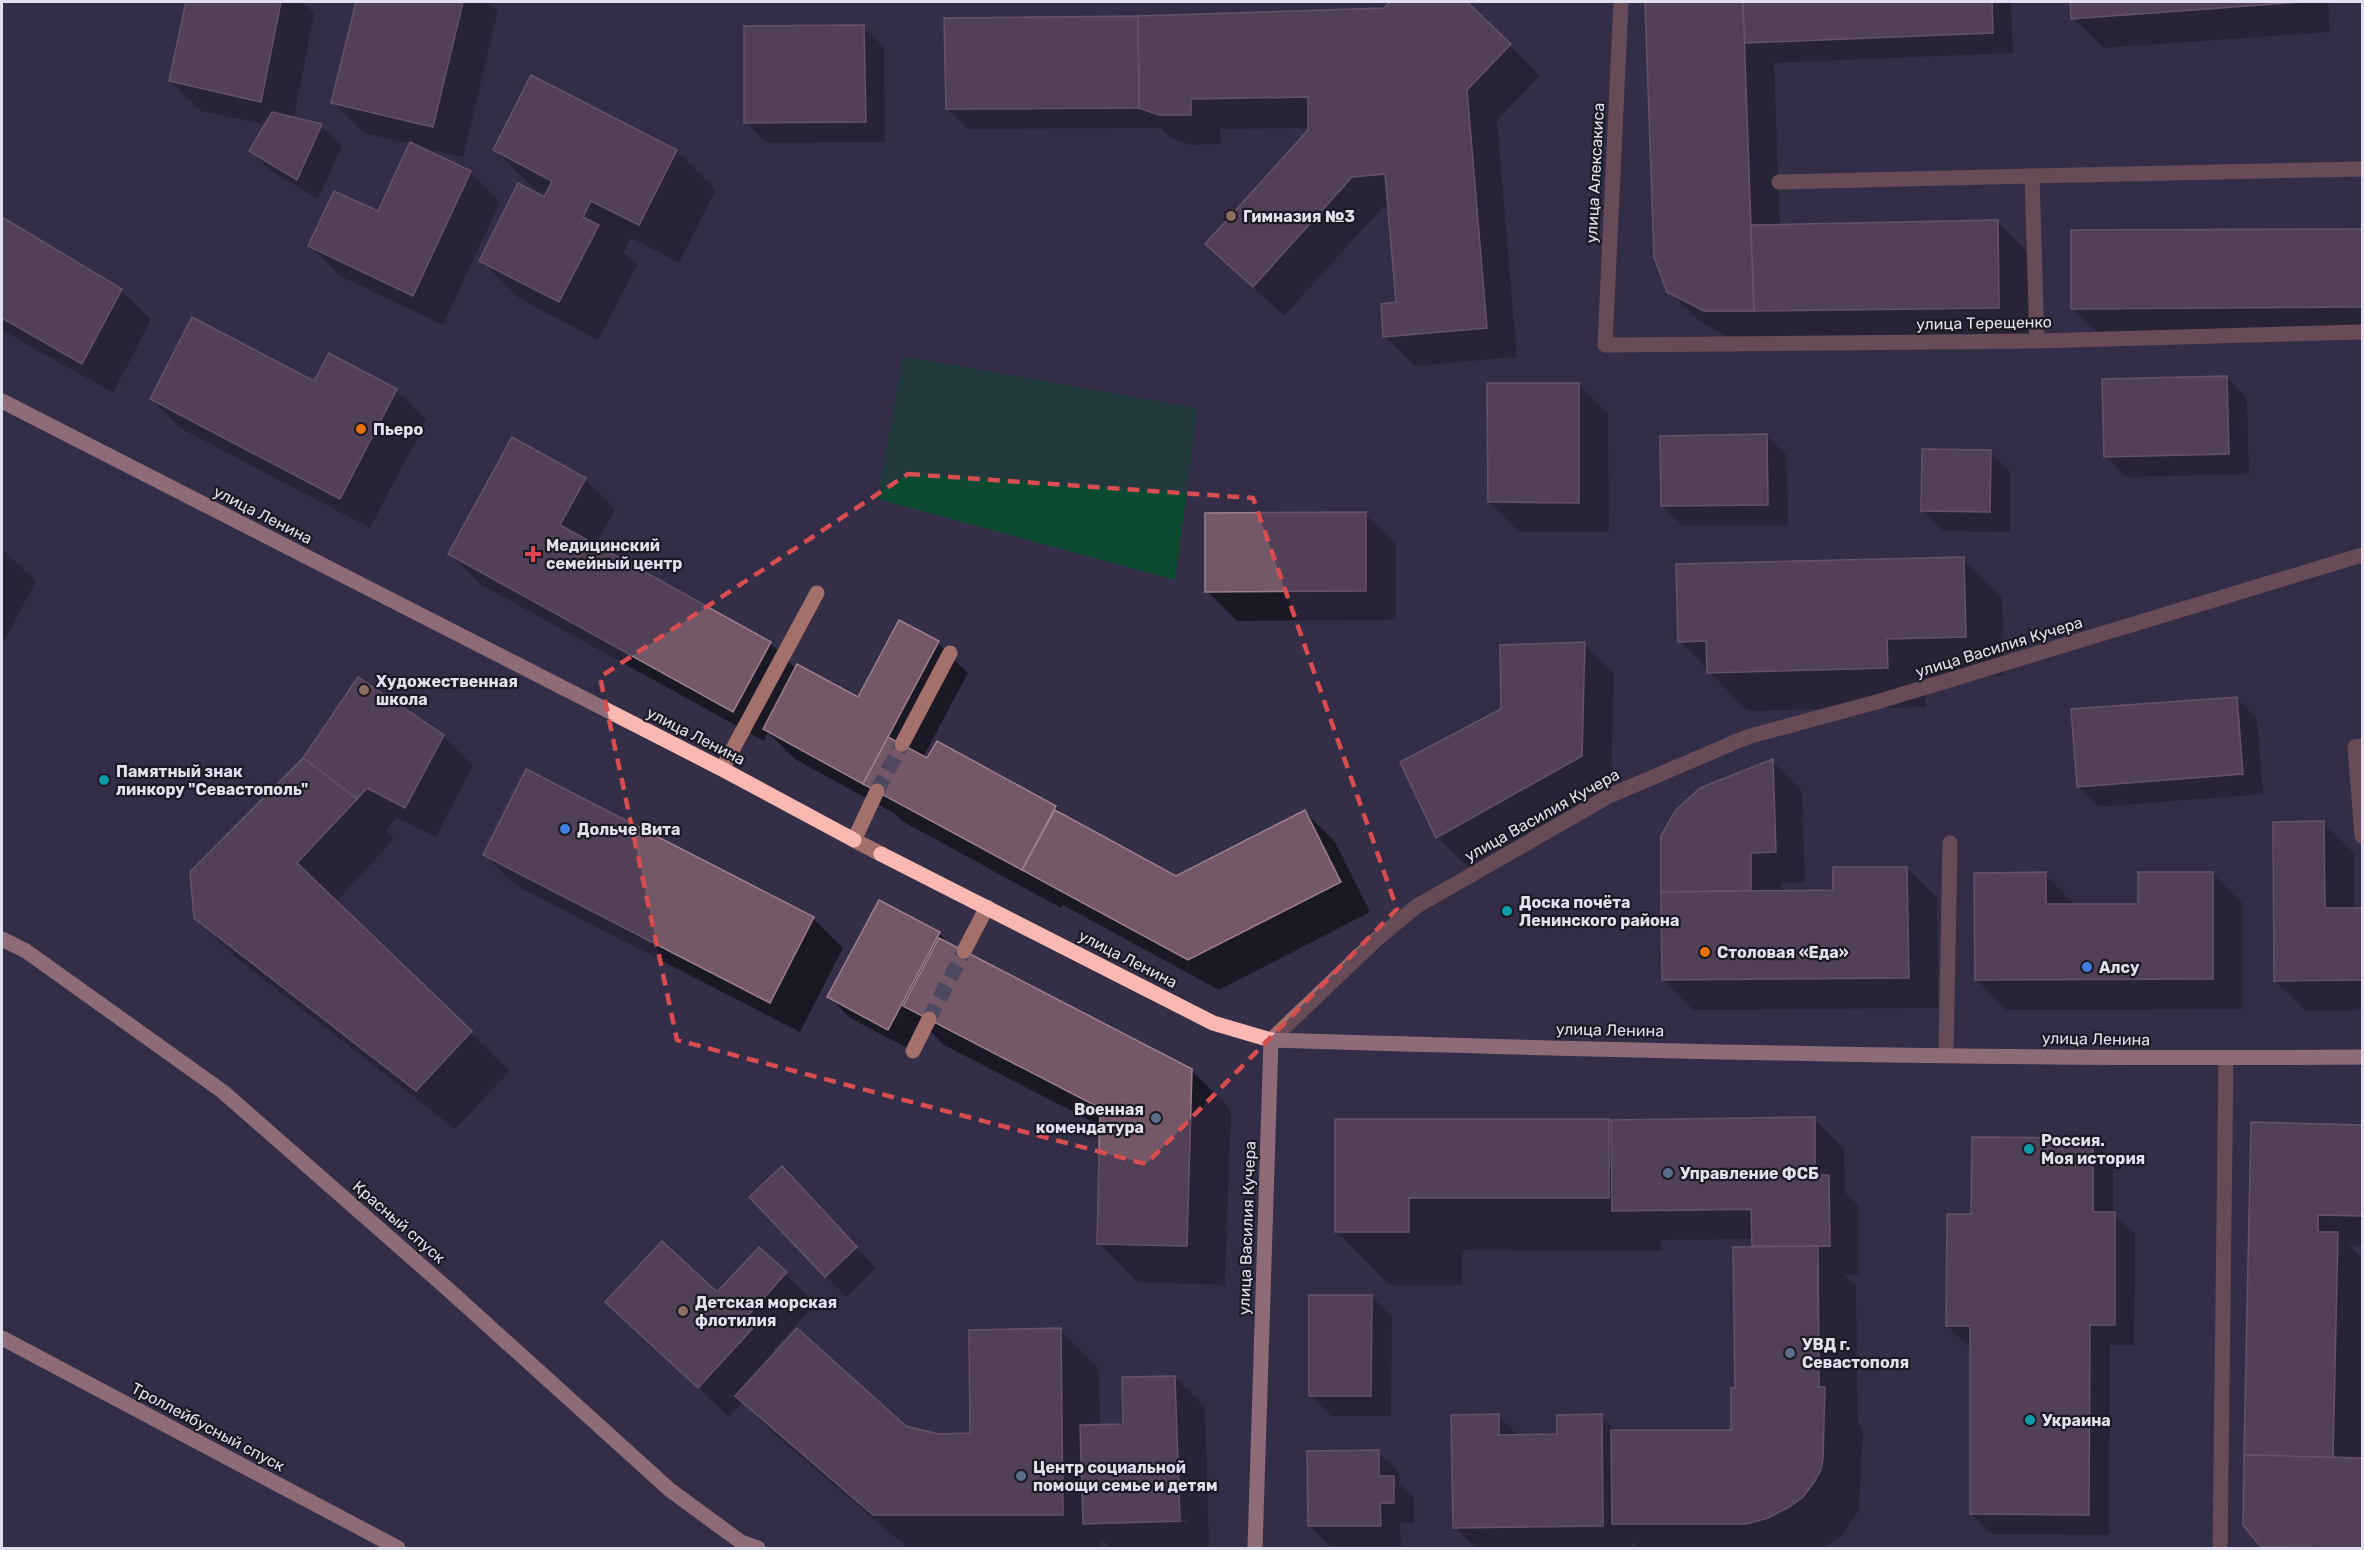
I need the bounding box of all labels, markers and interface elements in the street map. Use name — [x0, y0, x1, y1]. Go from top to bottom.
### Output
street label: улица Алексакиса — [1582, 102, 1608, 244]
place label: Гимназия №3 — [1243, 207, 1355, 226]
marker: Гимназия №3 — [1224, 209, 1238, 223]
street label: улица Терещенко — [1916, 312, 2052, 334]
place label: Пьеро — [373, 420, 423, 439]
marker: Пьеро — [354, 422, 368, 436]
street label: улица Ленина — [210, 482, 316, 548]
place label: Медицинский семейный центр — [546, 536, 682, 573]
marker: Медицинский семейный центр — [524, 545, 542, 563]
street label: улица Василия Кучера — [1913, 612, 2085, 682]
place label: Художественная школа — [376, 672, 518, 709]
marker: Художественная школа — [357, 683, 371, 697]
street label: улица Ленина — [643, 703, 749, 769]
place label: Памятный знак линкору "Севастополь" — [116, 762, 308, 799]
street label: улица Василия Кучера — [1461, 765, 1623, 865]
marker: Памятный знак линкору "Севастополь" — [97, 773, 111, 787]
place label: Дольче Вита — [577, 820, 680, 839]
marker: Дольче Вита — [558, 822, 572, 836]
place label: Доска почёта Ленинского района — [1519, 893, 1679, 930]
marker: Доска почёта Ленинского района — [1500, 904, 1514, 918]
street label: улица Ленина — [1075, 926, 1181, 992]
place label: Столовая «Еда» — [1717, 943, 1849, 962]
marker: Столовая «Еда» — [1698, 945, 1712, 959]
place label: Алсу — [2099, 958, 2140, 977]
marker: Алсу — [2080, 960, 2094, 974]
street label: улица Ленина — [1556, 1020, 1664, 1040]
street label: улица Ленина — [2042, 1029, 2150, 1049]
place label: Военная комендатура — [1036, 1100, 1144, 1137]
marker: Военная комендатура — [1149, 1111, 1163, 1125]
place label: Россия. Моя история — [2041, 1131, 2145, 1168]
street label: улица Василия Кучера — [1234, 1141, 1260, 1315]
marker: Россия. Моя история — [2022, 1142, 2036, 1156]
place label: Управление ФСБ — [1680, 1164, 1819, 1183]
marker: Управление ФСБ — [1661, 1166, 1675, 1180]
street label: Красный спуск — [349, 1177, 449, 1268]
place label: Детская морская флотилия — [695, 1293, 837, 1330]
marker: Детская морская флотилия — [676, 1304, 690, 1318]
place label: УВД г. Севастополя — [1802, 1335, 1909, 1372]
marker: УВД г. Севастополя — [1783, 1346, 1797, 1360]
street label: Троллейбусный спуск — [128, 1379, 288, 1476]
place label: Украина — [2042, 1411, 2111, 1430]
marker: Украина — [2023, 1413, 2037, 1427]
place label: Центр социальной помощи семье и детям — [1033, 1458, 1218, 1495]
marker: Центр социальной помощи семье и детям — [1014, 1469, 1028, 1483]

